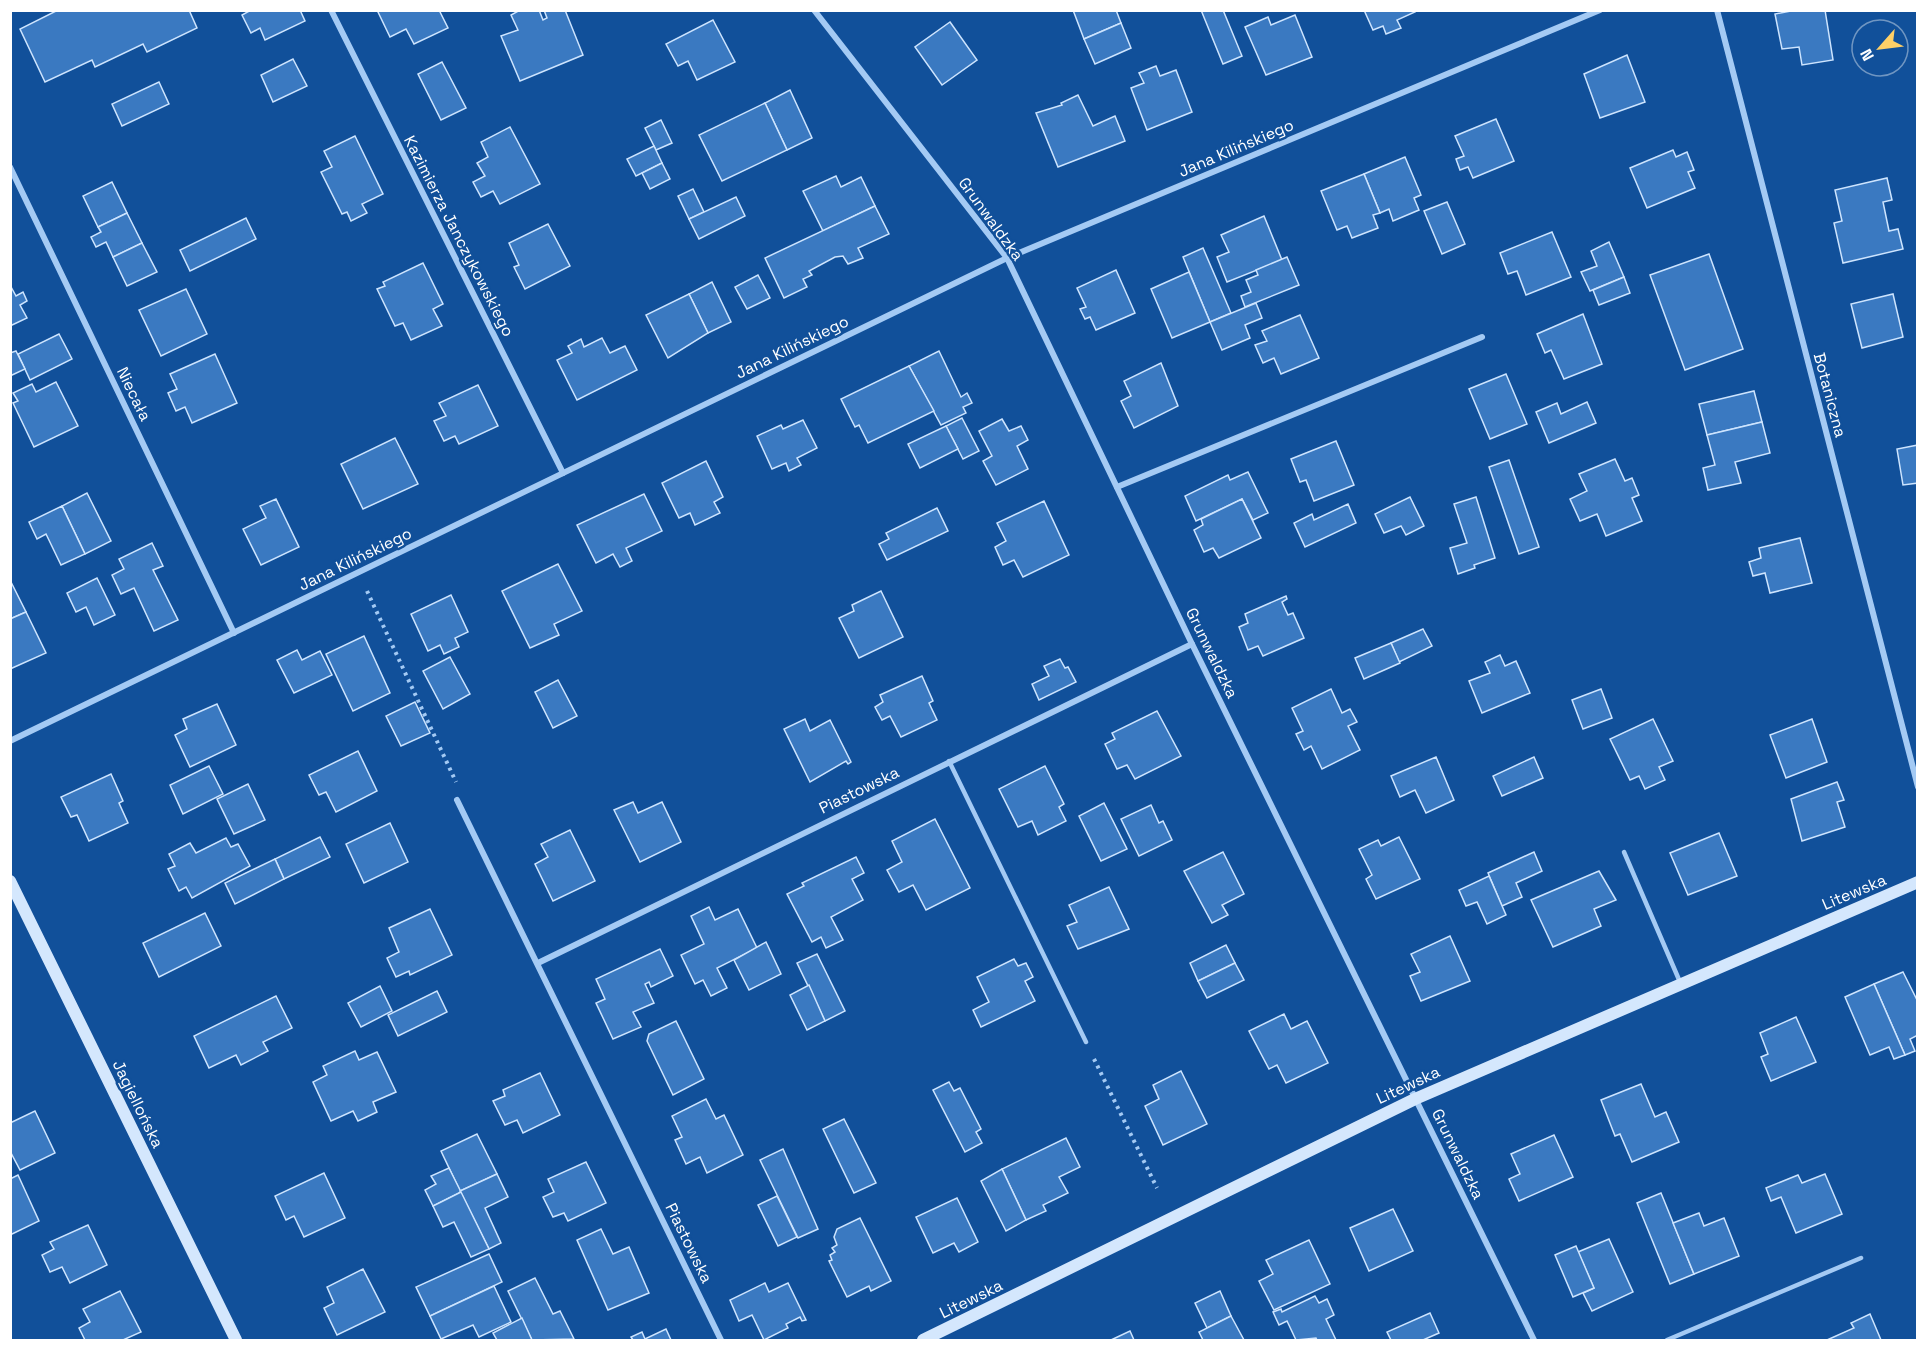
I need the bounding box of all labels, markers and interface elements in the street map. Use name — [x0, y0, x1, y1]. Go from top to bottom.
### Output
north arrow — [1850, 18, 1910, 78]
text: N — [1855, 45, 1879, 64]
street label: Jana Kilińskiego — [1175, 114, 1297, 182]
street label: Kazimierza Janczykowskiego — [399, 132, 519, 340]
street label: Grunwaldzka — [954, 173, 1028, 265]
street label: Jana Kilińskiego — [732, 311, 852, 383]
street label: Botaniczna — [1809, 350, 1851, 440]
street label: Niecała — [112, 363, 156, 425]
street label: Jana Kilińskiego — [295, 523, 415, 595]
street label: Grunwaldzka — [1181, 604, 1243, 702]
street label: Piastowska — [816, 762, 902, 818]
street label: Litewska — [1819, 869, 1889, 915]
street label: Jagiellońska — [108, 1057, 168, 1151]
street label: Litewska — [1373, 1061, 1443, 1109]
street label: Grunwaldzka — [1427, 1105, 1489, 1203]
street label: Piastowska — [661, 1200, 717, 1286]
street label: Litewska — [936, 1275, 1006, 1323]

